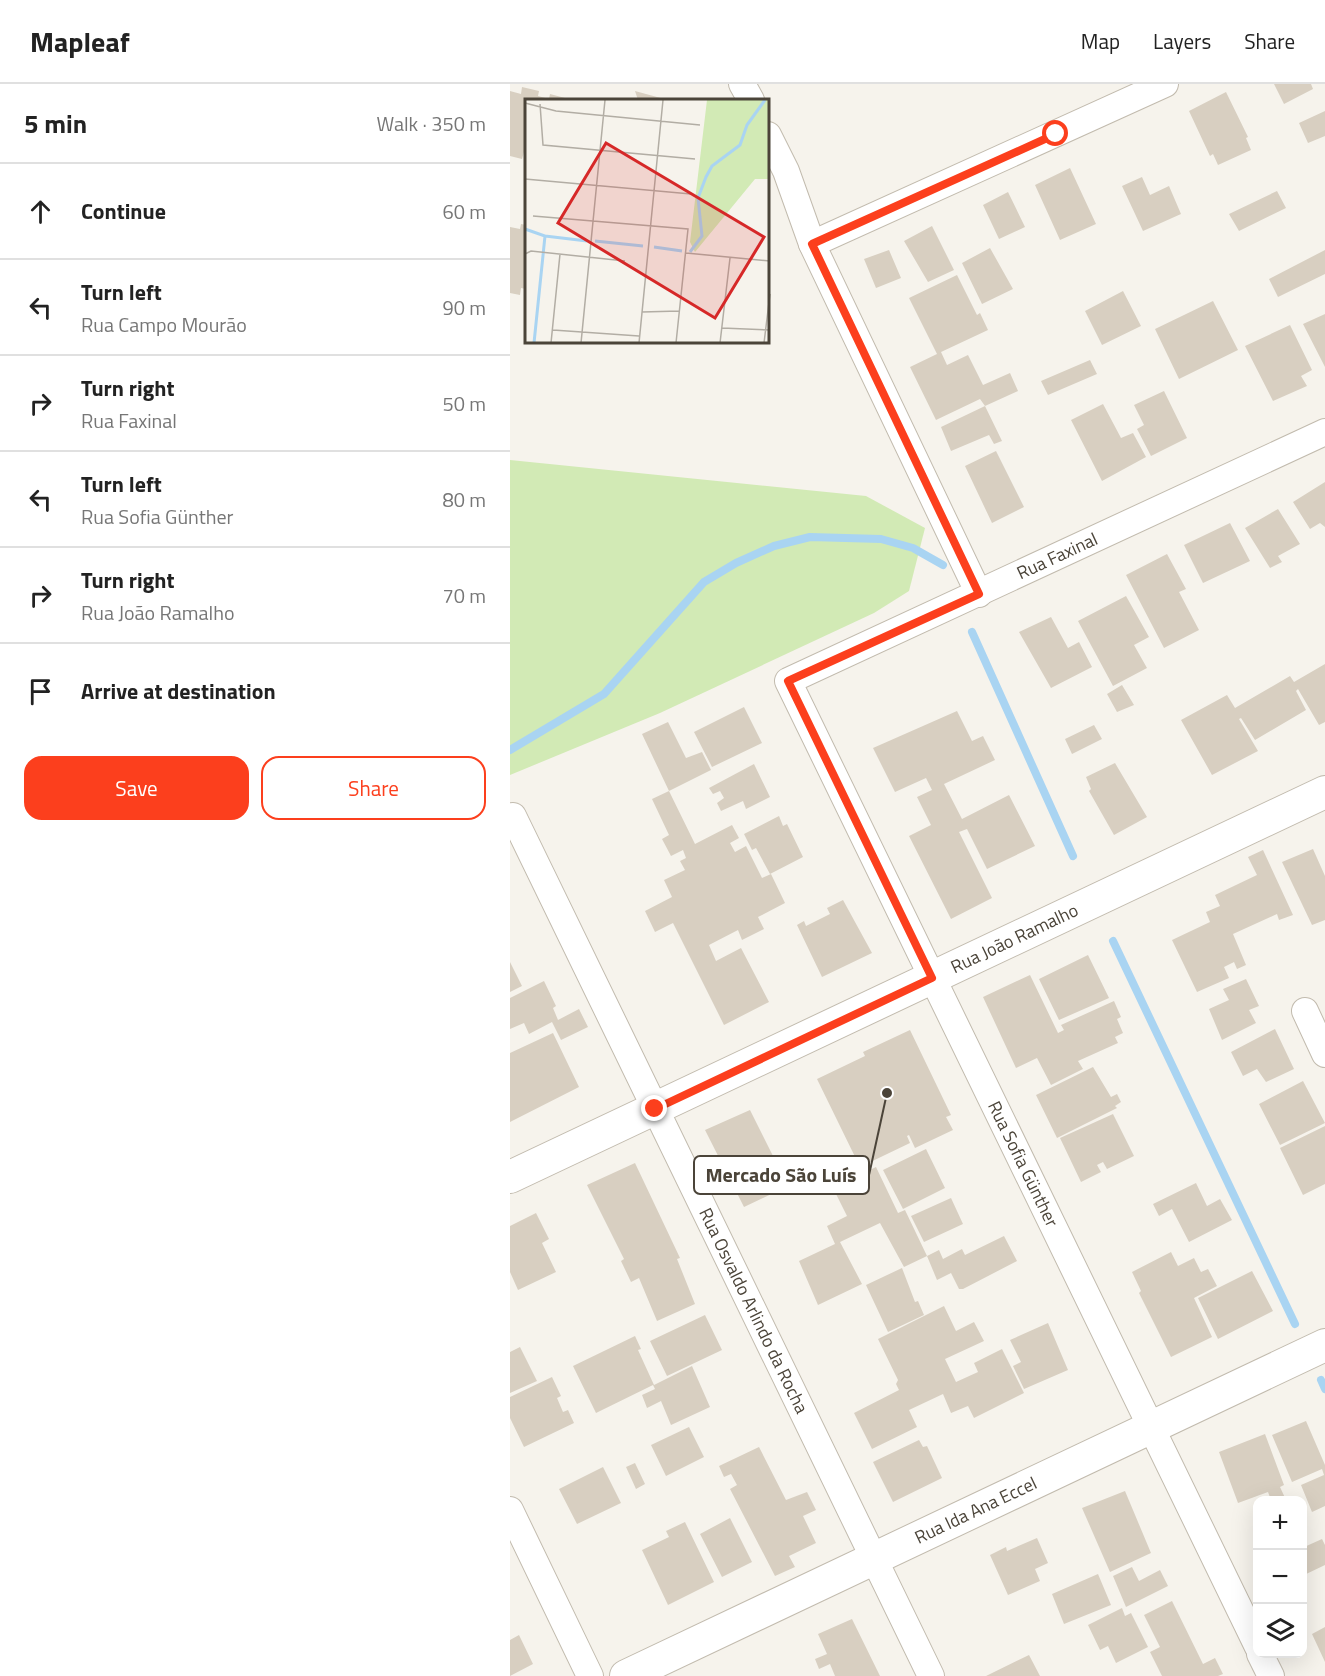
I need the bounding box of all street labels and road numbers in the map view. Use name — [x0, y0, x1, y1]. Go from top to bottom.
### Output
street label: Rua Faxinal — [1012, 525, 1102, 586]
street label: Rua João Ramalho — [946, 896, 1083, 980]
street label: Rua Sofia Günther — [981, 1096, 1066, 1231]
street label: Rua Osvaldo Arlindo da Rocha — [692, 1203, 815, 1418]
street label: Rua Ida Ana Eccel — [910, 1469, 1041, 1550]

